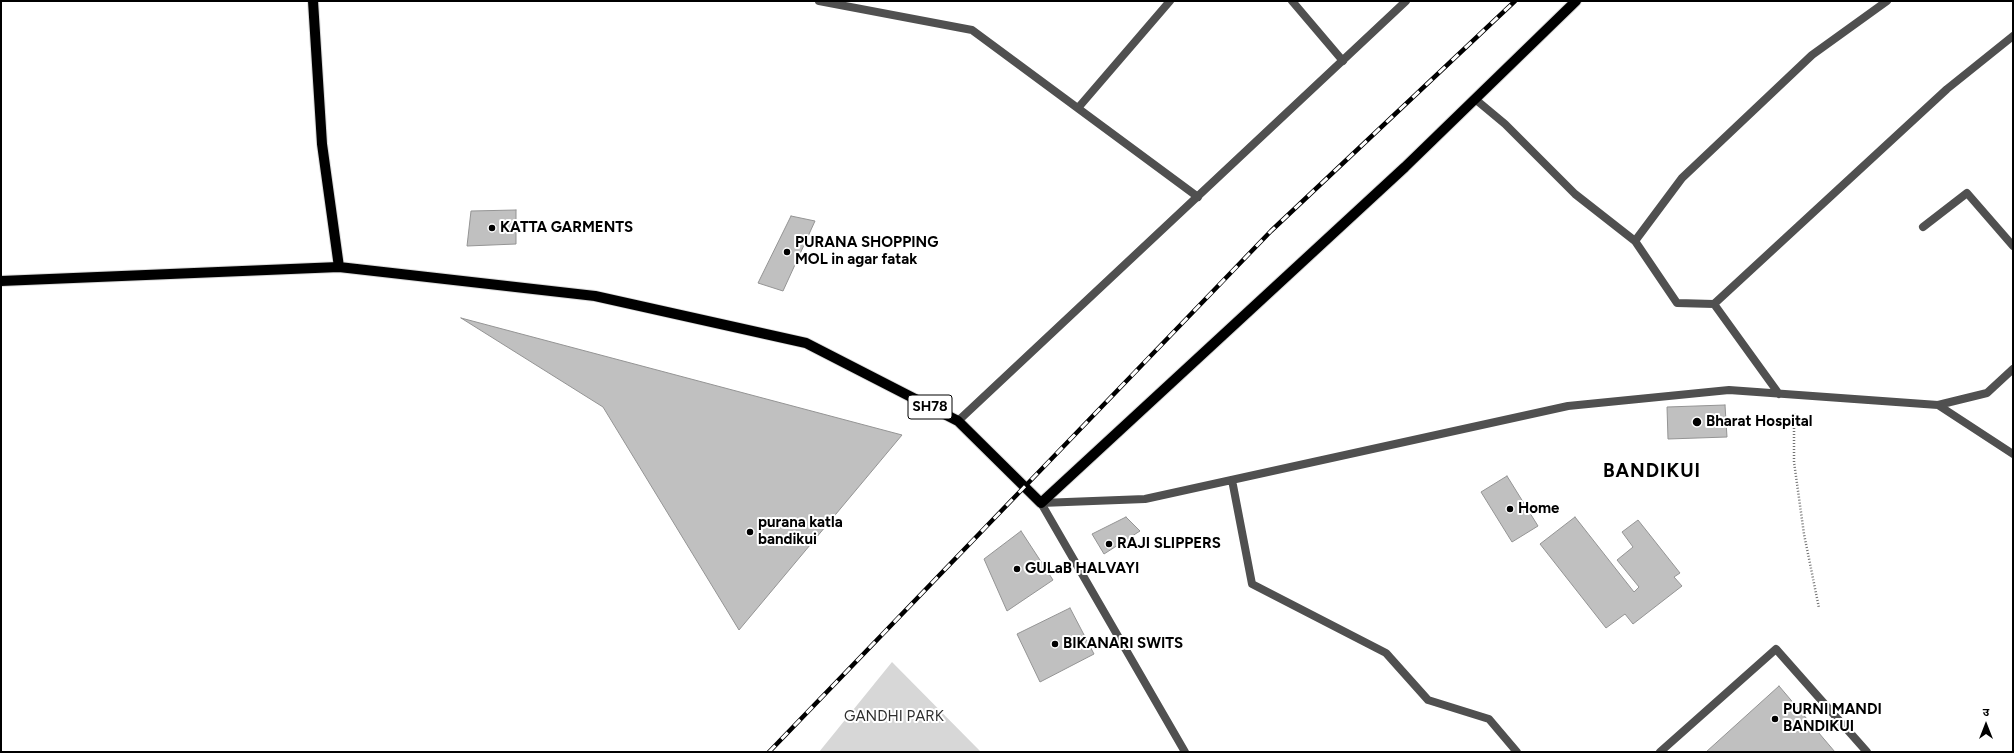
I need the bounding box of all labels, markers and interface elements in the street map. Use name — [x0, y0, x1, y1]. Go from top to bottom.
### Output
place label: KATTA GARMENTS — [500, 219, 633, 237]
marker: KATTA GARMENTS — [487, 223, 497, 233]
place label: PURANA SHOPPING MOL in agar fatak — [795, 234, 938, 269]
marker: PURANA SHOPPING MOL in agar fatak — [782, 247, 792, 257]
road number: SH78 — [908, 395, 952, 419]
place label: Bharat Hospital — [1706, 413, 1812, 431]
marker: Bharat Hospital — [1691, 416, 1703, 428]
district label: BANDIKUI — [1603, 460, 1701, 482]
place label: Home — [1518, 500, 1559, 518]
marker: Home — [1505, 504, 1515, 514]
place label: purana katla bandikui — [758, 514, 843, 549]
marker: purana katla bandikui — [745, 527, 755, 537]
place label: RAJI SLIPPERS — [1117, 535, 1221, 553]
marker: RAJI SLIPPERS — [1104, 539, 1114, 549]
place label: GULaB HALVAYI — [1025, 560, 1139, 578]
marker: GULaB HALVAYI — [1012, 564, 1022, 574]
place label: BIKANARI SWITS — [1063, 635, 1183, 653]
marker: BIKANARI SWITS — [1050, 639, 1060, 649]
place label: PURNI MANDI BANDIKUI — [1783, 701, 1882, 736]
north arrow — [1966, 705, 2006, 745]
text: उ — [1983, 706, 1989, 719]
park label: GANDHI PARK — [844, 708, 944, 726]
marker: PURNI MANDI BANDIKUI — [1770, 714, 1780, 724]

